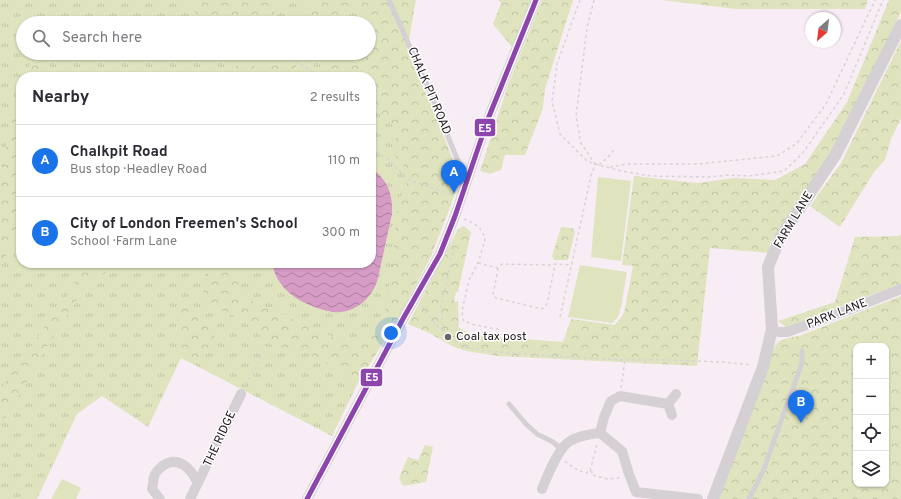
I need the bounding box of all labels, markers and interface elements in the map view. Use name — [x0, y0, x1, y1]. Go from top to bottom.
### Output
north arrow — [805, 12, 841, 48]
search box — [16, 16, 376, 60]
icon: search — [30, 27, 52, 49]
text: Search here — [62, 29, 142, 48]
street label: CHALK PIT ROAD — [403, 45, 455, 137]
text: Nearby — [32, 87, 89, 109]
text: 2 results — [310, 90, 360, 106]
line badge: E5 — [474, 118, 496, 137]
text: E5 — [478, 122, 492, 136]
text: Chalkpit Road — [70, 143, 168, 162]
text: A — [40, 153, 50, 169]
text: 110 m — [328, 153, 360, 169]
pin: A — [441, 160, 467, 193]
text: Bus stop · Headley Road — [70, 162, 207, 178]
street label: FARM LANE — [771, 188, 817, 252]
text: City of London Freemen's School — [70, 215, 298, 234]
text: B — [41, 225, 49, 241]
text: 300 m — [322, 225, 360, 241]
text: School · Farm Lane — [70, 234, 177, 250]
street label: PARK LANE — [805, 295, 869, 333]
your location — [381, 323, 401, 343]
place label: Coal tax post — [456, 329, 527, 345]
marker: Coal tax post — [443, 332, 453, 342]
map controls — [853, 343, 889, 487]
button: + — [853, 343, 889, 379]
line badge: E5 — [360, 368, 383, 387]
text: E5 — [365, 371, 379, 385]
button: − — [853, 379, 889, 415]
pin: B — [788, 390, 814, 423]
street label: THE RIDGE — [200, 408, 240, 470]
button: locate — [853, 415, 889, 451]
button: layers — [853, 451, 889, 487]

